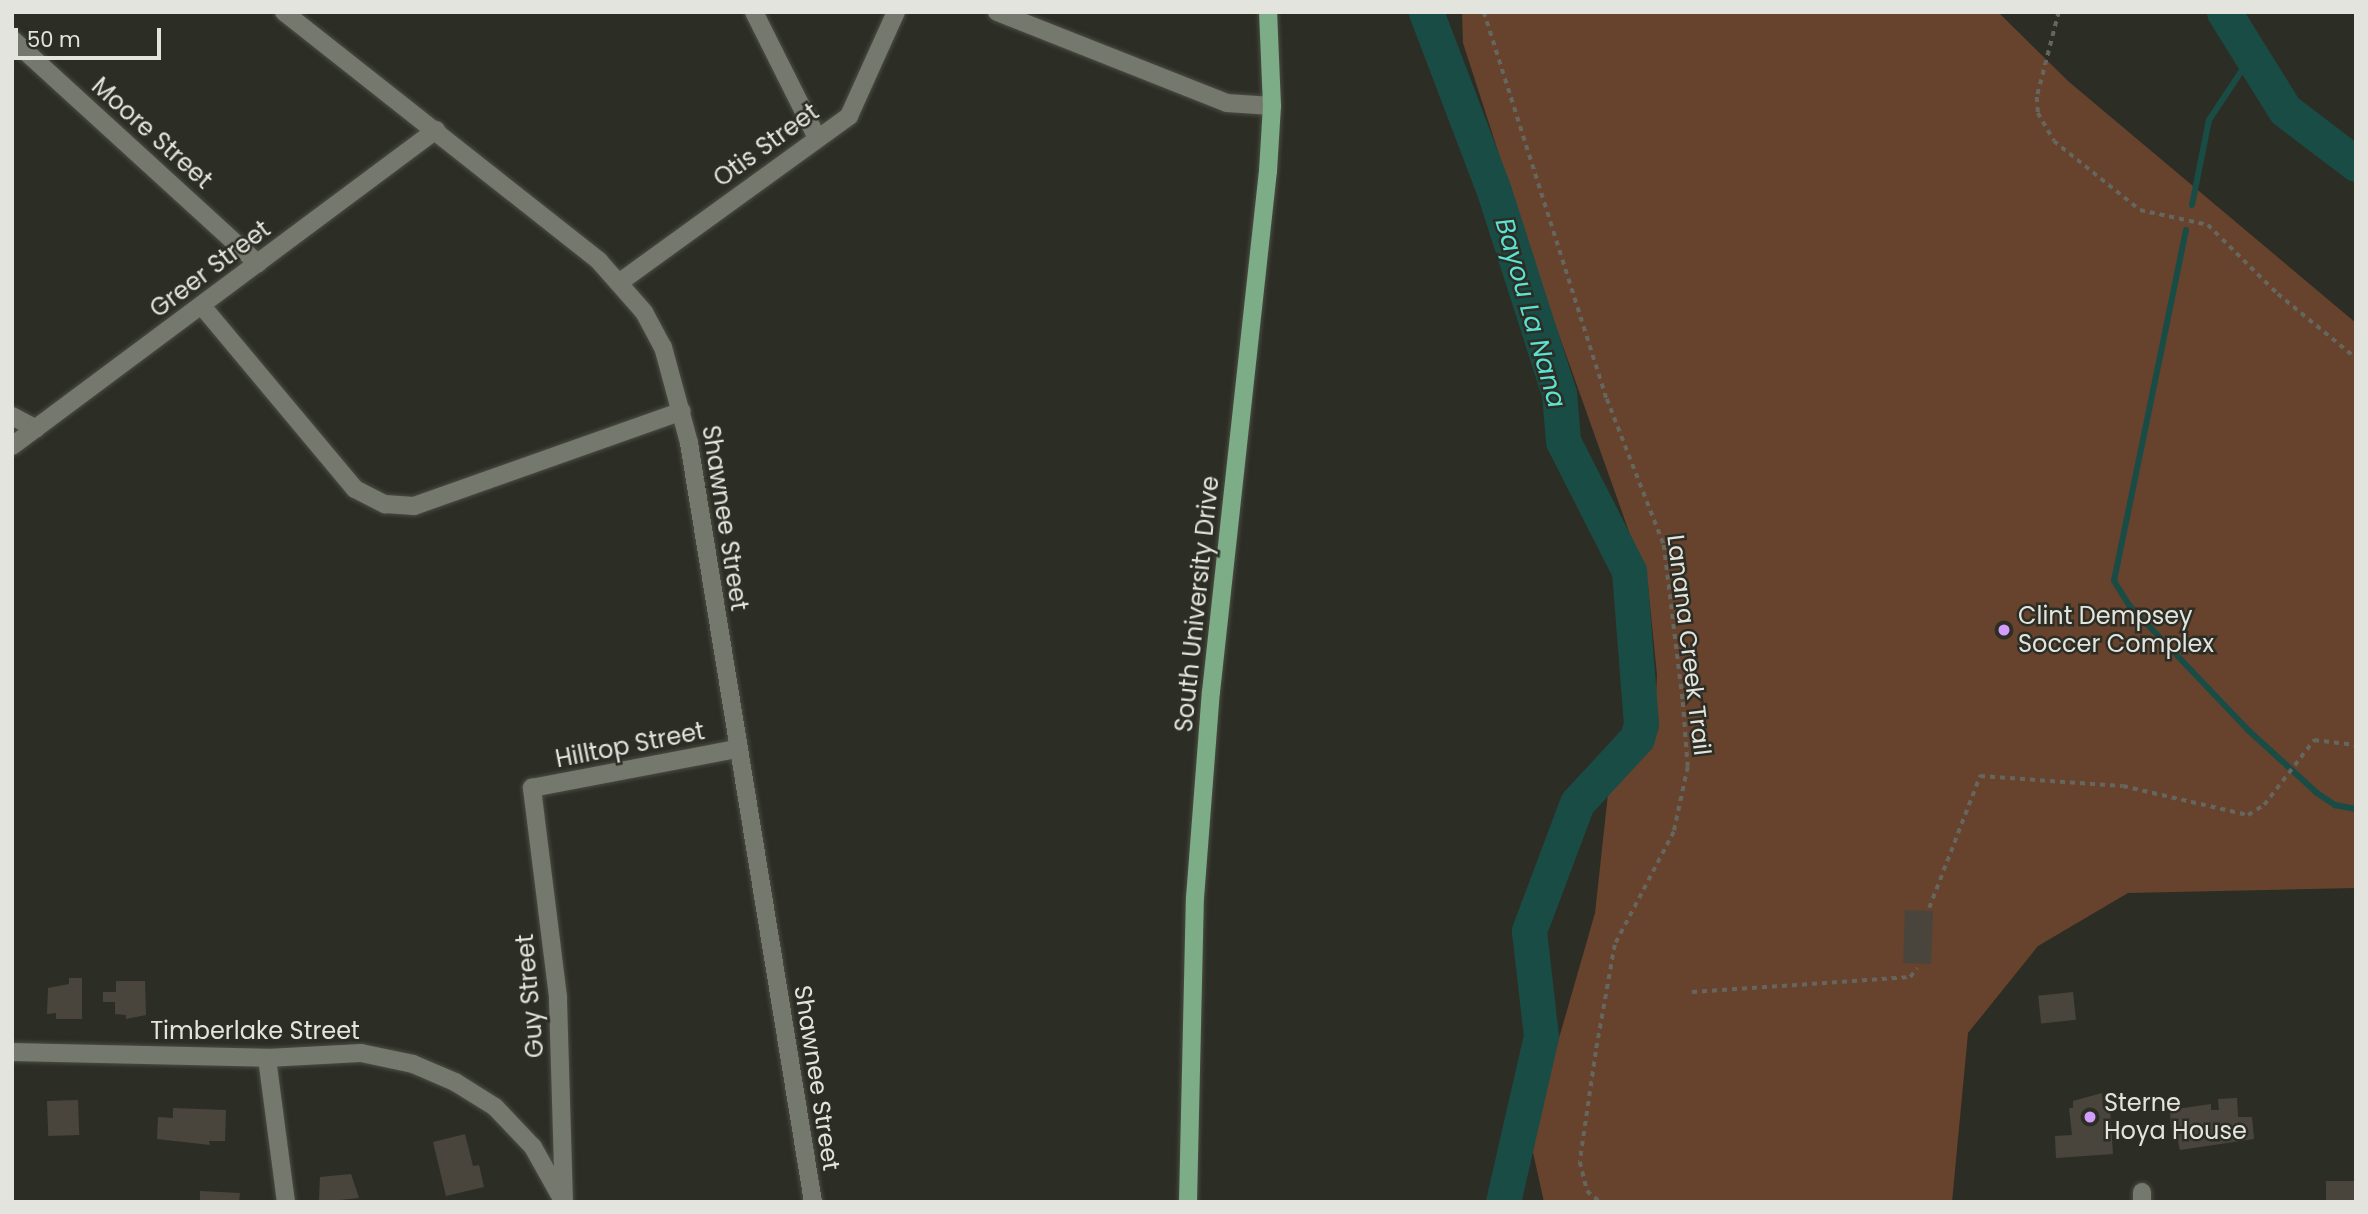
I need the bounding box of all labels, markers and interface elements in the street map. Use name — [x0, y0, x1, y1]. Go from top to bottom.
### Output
scale bar — [18, 14, 164, 58]
text: 50 m — [27, 25, 81, 54]
street label: Moore Street — [86, 71, 218, 195]
street label: Otis Street — [708, 97, 824, 193]
street label: Greer Street — [144, 214, 276, 324]
water label: Bayou La Nana — [1488, 215, 1572, 411]
street label: Shawnee Street — [696, 423, 754, 613]
street label: South University Drive — [1169, 475, 1225, 733]
street label: Lanana Creek Trail — [1661, 533, 1717, 757]
place label: Clint Dempsey Soccer Complex — [2018, 602, 2214, 658]
marker: Clint Dempsey Soccer Complex — [1996, 622, 2012, 638]
street label: Hilltop Street — [553, 716, 707, 774]
street label: Guy Street — [510, 933, 550, 1059]
street label: Shawnee Street — [788, 983, 846, 1173]
street label: Timberlake Street — [150, 1017, 360, 1045]
place label: Sterne Hoya House — [2104, 1089, 2247, 1145]
marker: Sterne Hoya House — [2082, 1109, 2098, 1125]

